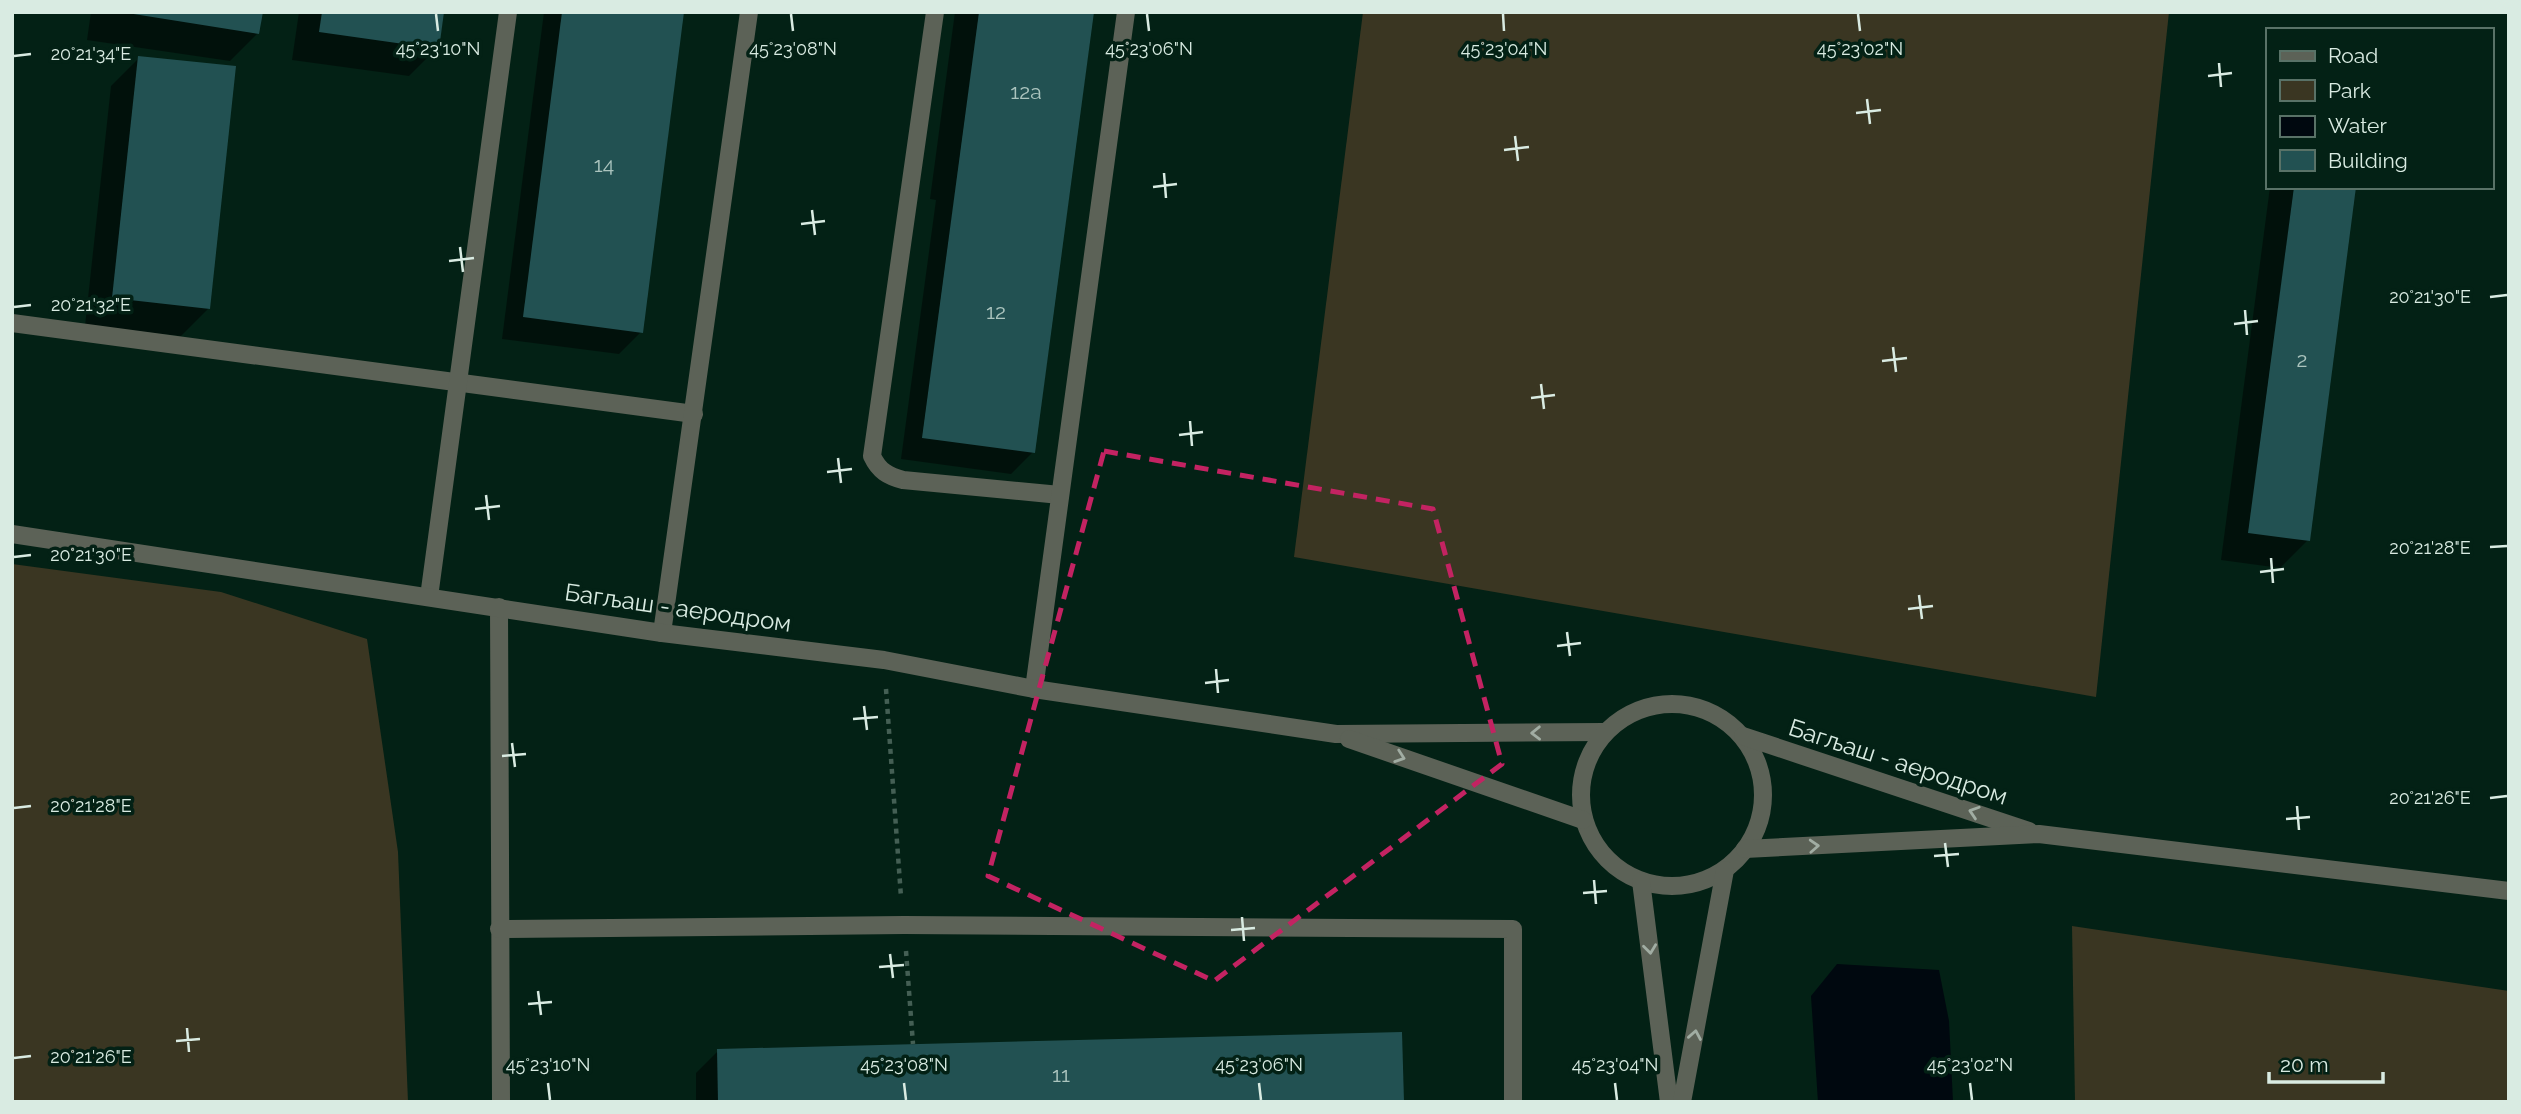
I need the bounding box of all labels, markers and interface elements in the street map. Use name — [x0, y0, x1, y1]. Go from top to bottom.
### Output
legend — [2266, 28, 2493, 189]
text: 45°23'10"N — [396, 38, 480, 59]
text: 45°23'08"N — [749, 38, 837, 59]
text: 45°23'06"N — [1105, 38, 1193, 59]
text: 45°23'04"N — [1461, 38, 1547, 59]
text: 45°23'02"N — [1817, 38, 1903, 59]
text: 20°21'34"E — [51, 43, 131, 64]
text: Road — [2328, 43, 2378, 68]
text: Park — [2328, 78, 2371, 103]
house number: 12a — [1010, 79, 1042, 104]
text: Water — [2328, 113, 2387, 138]
text: Building — [2328, 148, 2408, 173]
house number: 14 — [594, 152, 614, 177]
text: 20°21'30"E — [2389, 286, 2471, 307]
text: 20°21'32"E — [51, 294, 131, 315]
house number: 12 — [986, 299, 1006, 324]
house number: 2 — [2297, 347, 2307, 372]
text: 20°21'28"E — [2389, 537, 2471, 558]
text: 20°21'30"E — [50, 544, 132, 565]
street label: Багљаш - аеродром — [563, 577, 793, 638]
street label: Багљаш - аеродром — [1785, 712, 2011, 811]
one-way arrow — [1530, 725, 1540, 741]
one-way arrow — [1394, 749, 1406, 763]
text: 20°21'26"E — [2389, 787, 2471, 808]
text: 20°21'28"E — [50, 795, 132, 816]
one-way arrow — [1968, 806, 1980, 821]
one-way arrow — [1808, 838, 1819, 853]
one-way arrow — [1642, 943, 1657, 955]
one-way arrow — [1686, 1029, 1701, 1041]
scale bar — [2269, 1040, 2383, 1084]
text: 20°21'26"E — [50, 1046, 132, 1067]
text: 20 m — [2280, 1052, 2328, 1077]
text: 45°23'10"N — [506, 1054, 590, 1075]
text: 45°23'08"N — [860, 1054, 948, 1075]
text: 45°23'06"N — [1215, 1054, 1303, 1075]
text: 45°23'04"N — [1572, 1054, 1658, 1075]
text: 45°23'02"N — [1927, 1054, 2013, 1075]
house number: 11 — [1052, 1062, 1070, 1087]

